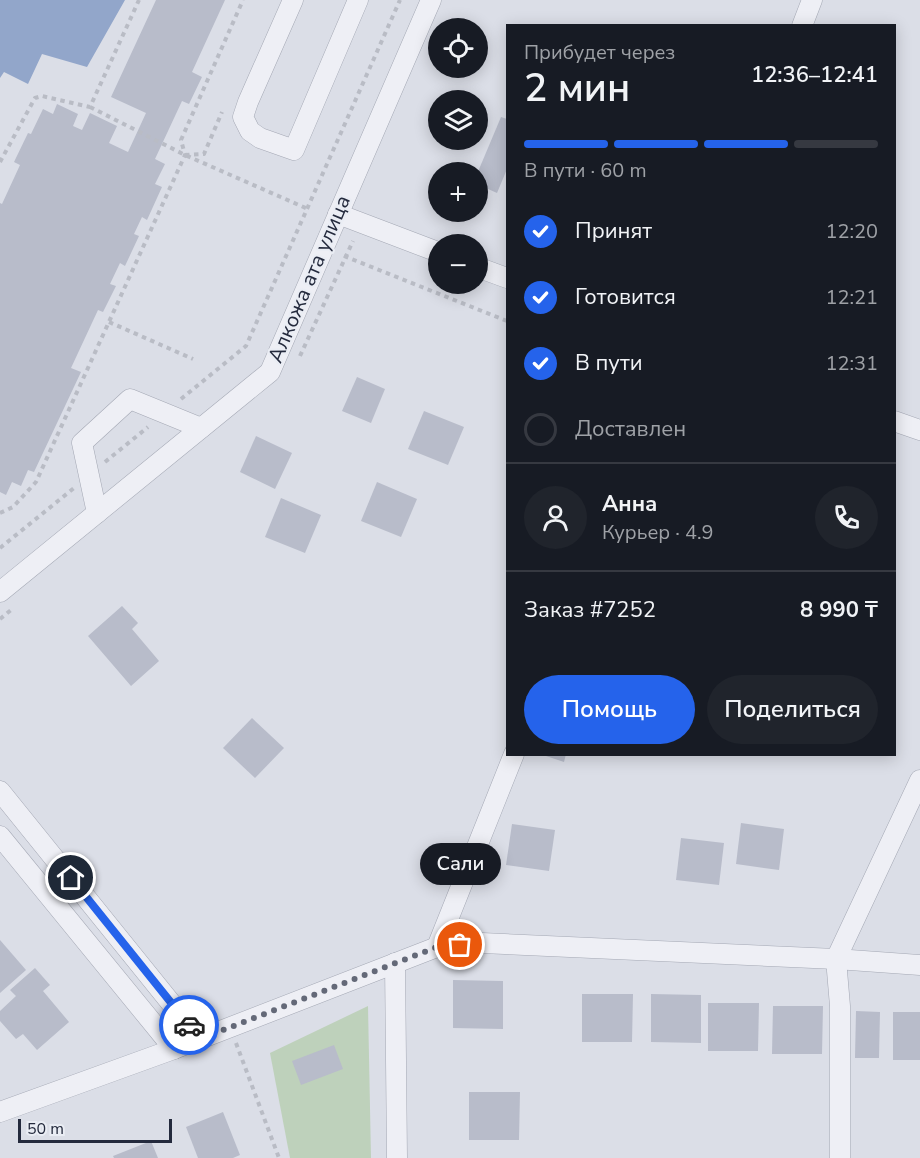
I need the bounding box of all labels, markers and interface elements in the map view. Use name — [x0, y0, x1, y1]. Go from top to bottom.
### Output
map controls — [428, 18, 488, 294]
button: locate — [428, 18, 488, 78]
text: Прибудет через — [524, 39, 675, 66]
text: 12:36–12:41 — [751, 60, 878, 90]
text: 2 мин — [524, 62, 630, 115]
button: layers — [428, 90, 488, 150]
text: В пути · 60 m — [524, 157, 647, 184]
button: + — [428, 162, 488, 222]
street label: Алкожа ата улица — [261, 191, 357, 367]
icon: check — [524, 215, 557, 248]
text: Принят — [575, 216, 652, 246]
text: 12:20 — [825, 218, 878, 245]
button: − — [428, 234, 488, 294]
icon: check — [524, 281, 557, 314]
text: Готовится — [575, 282, 676, 312]
text: 12:21 — [825, 284, 878, 311]
icon: check — [524, 347, 557, 380]
text: В пути — [575, 348, 643, 378]
text: 12:31 — [825, 350, 878, 377]
text: Доставлен — [575, 414, 686, 444]
button: person — [524, 486, 587, 549]
button: phone — [815, 486, 878, 549]
text: Анна — [602, 489, 657, 519]
text: Курьер · 4.9 — [602, 519, 714, 546]
text: Заказ #7252 — [524, 595, 656, 625]
text: 8 990 ₸ — [800, 595, 878, 625]
button: Помощь — [524, 675, 695, 744]
button: Поделиться — [707, 675, 878, 744]
callout: Сали — [420, 843, 500, 885]
text: Сали — [437, 850, 484, 877]
pin — [45, 852, 96, 903]
icon: home — [54, 861, 87, 894]
pin — [434, 919, 485, 970]
icon: bag — [443, 928, 476, 961]
courier — [159, 995, 219, 1055]
icon: car — [173, 1009, 206, 1042]
scale bar — [18, 1116, 172, 1144]
text: 50 m — [27, 1118, 64, 1140]

